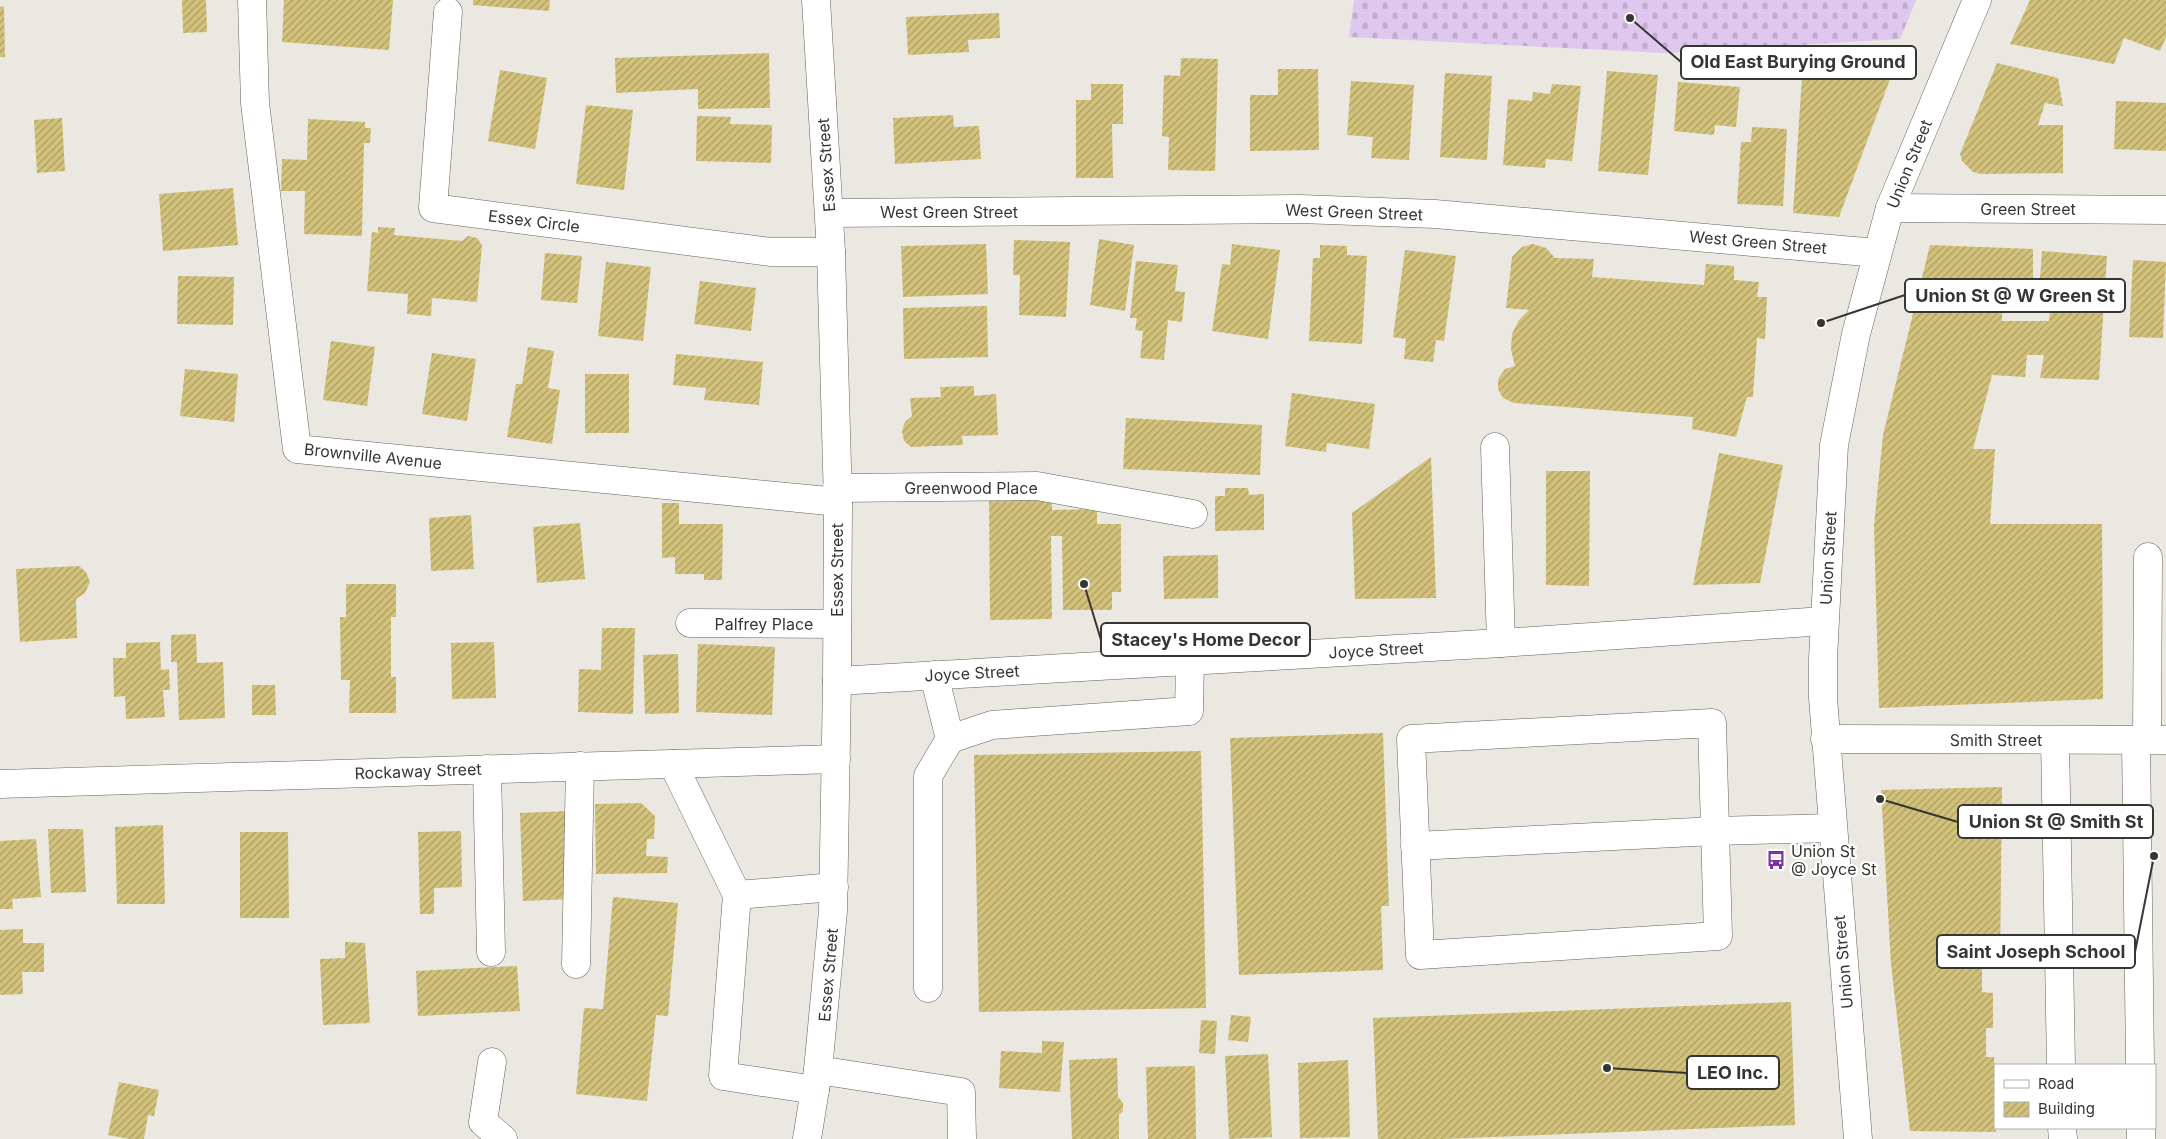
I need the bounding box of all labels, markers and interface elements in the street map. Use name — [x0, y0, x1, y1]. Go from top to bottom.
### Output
callout: Old East Burying Ground — [1681, 46, 1916, 79]
text: Old East Burying Ground — [1690, 51, 1906, 72]
street label: Essex Street — [813, 117, 839, 213]
street label: Union Street — [1882, 117, 1936, 211]
street label: Green Street — [1980, 199, 2076, 219]
street label: West Green Street — [1285, 200, 1423, 224]
street label: West Green Street — [880, 202, 1018, 222]
street label: Essex Circle — [487, 205, 581, 237]
street label: West Green Street — [1688, 226, 1828, 258]
callout: Union St @ W Green St — [1905, 279, 2125, 312]
text: Union St @ W Green St — [1915, 285, 2115, 306]
street label: Brownville Avenue — [303, 439, 443, 473]
street label: Greenwood Place — [904, 478, 1038, 498]
street label: Union Street — [1816, 511, 1840, 605]
street label: Essex Street — [827, 523, 847, 617]
street label: Palfrey Place — [715, 614, 813, 634]
callout: Stacey's Home Decor — [1101, 623, 1310, 656]
text: Stacey's Home Decor — [1111, 629, 1301, 650]
street label: Joyce Street — [1328, 638, 1424, 662]
street label: Joyce Street — [924, 661, 1020, 685]
street label: Smith Street — [1950, 730, 2042, 750]
street label: Rockaway Street — [354, 759, 482, 783]
callout: Union St @ Smith St — [1958, 805, 2153, 838]
text: Union St @ Smith St — [1969, 811, 2144, 832]
place label: Union St @ Joyce St — [1791, 841, 1877, 879]
bus stop icon: Union St @ Joyce St — [1765, 849, 1787, 871]
street label: Union Street — [1829, 914, 1857, 1010]
street label: Essex Street — [814, 927, 842, 1023]
callout: Saint Joseph School — [1937, 935, 2135, 968]
text: Saint Joseph School — [1947, 941, 2125, 962]
callout: LEO Inc. — [1687, 1056, 1779, 1089]
text: LEO Inc. — [1697, 1062, 1769, 1083]
legend — [1994, 1064, 2156, 1129]
text: Road — [2038, 1074, 2074, 1093]
text: Building — [2038, 1099, 2095, 1118]

